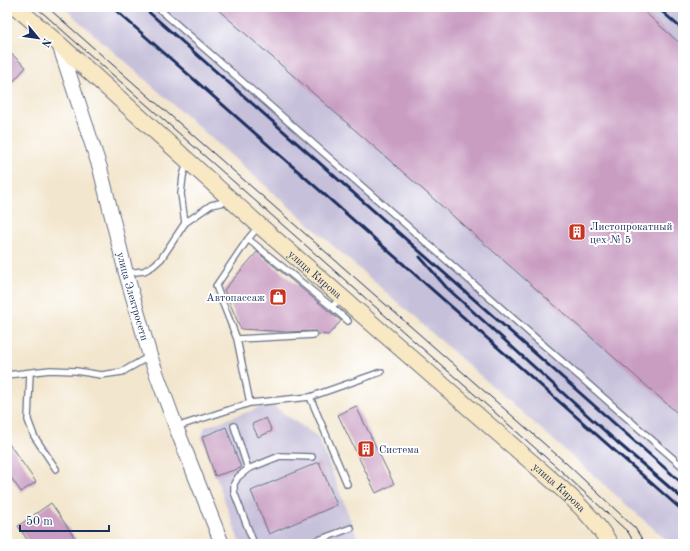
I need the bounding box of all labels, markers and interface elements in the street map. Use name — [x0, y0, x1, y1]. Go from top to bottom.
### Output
north arrow — [18, 18, 58, 58]
text: N — [38, 36, 52, 49]
building icon: Листопрокатный цех № 5 — [567, 222, 587, 242]
place label: Листопрокатный цех № 5 — [590, 222, 673, 246]
street label: улица Кирова — [285, 249, 344, 302]
street label: улица Электросети — [114, 251, 149, 342]
shop icon: Автопассаж — [268, 287, 288, 307]
place label: Автопассаж — [206, 293, 265, 304]
building icon: Система — [356, 439, 376, 459]
place label: Система — [379, 445, 420, 456]
street label: улица Кирова — [530, 462, 587, 515]
scale bar — [20, 507, 109, 533]
text: 50 m — [26, 515, 53, 528]

